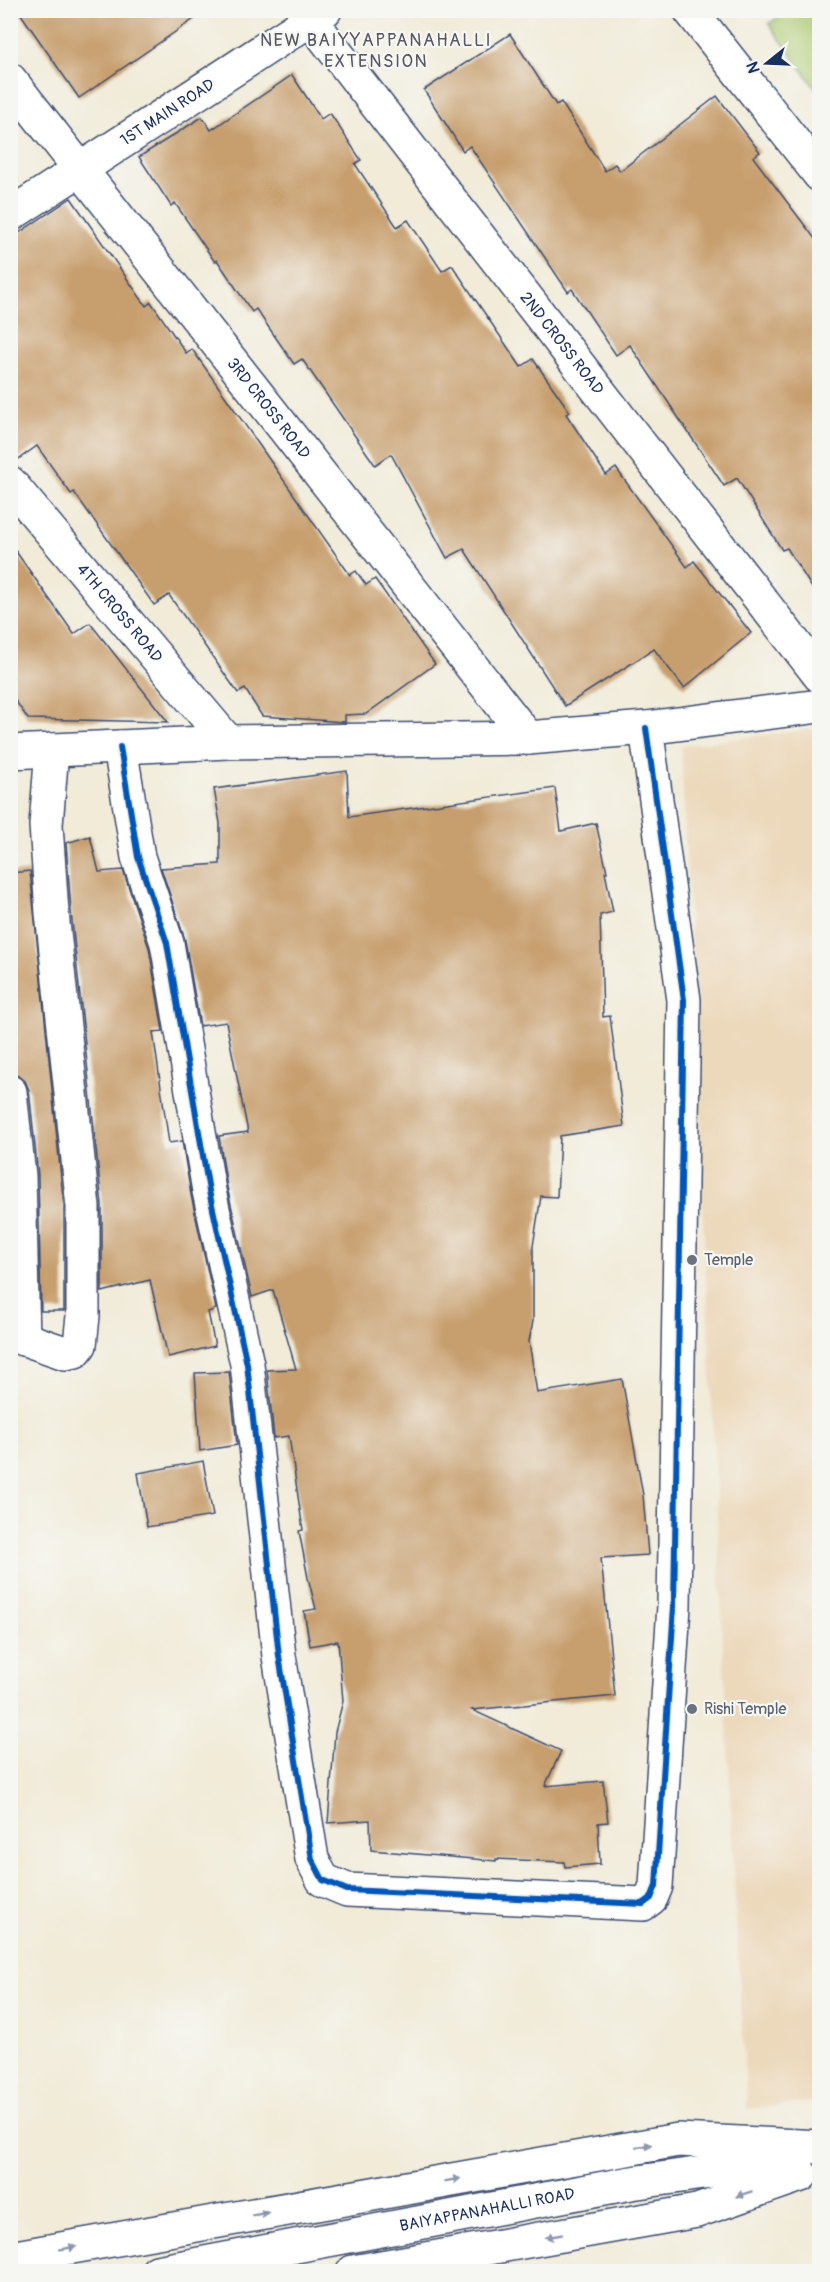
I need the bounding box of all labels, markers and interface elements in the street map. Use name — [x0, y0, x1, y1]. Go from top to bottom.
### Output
district label: NEW BAIYYAPPANAHALLI EXTENSION — [260, 29, 492, 73]
north arrow — [737, 33, 797, 93]
text: N — [742, 59, 765, 76]
street label: 1ST MAIN ROAD — [117, 74, 219, 150]
street label: 2ND CROSS ROAD — [516, 288, 608, 399]
street label: 3RD CROSS ROAD — [223, 354, 314, 463]
street label: 4TH CROSS ROAD — [72, 560, 167, 667]
place label: Temple — [704, 1250, 753, 1270]
marker: Temple — [685, 1253, 699, 1267]
place label: Rishi Temple — [704, 1699, 786, 1719]
marker: Rishi Temple — [685, 1702, 699, 1716]
one-way arrow — [635, 2141, 654, 2150]
one-way arrow — [443, 2175, 462, 2184]
street label: BAIYAPPANAHALLI ROAD — [398, 2184, 576, 2236]
one-way arrow — [735, 2190, 753, 2200]
one-way arrow — [251, 2209, 270, 2218]
one-way arrow — [545, 2232, 564, 2241]
one-way arrow — [59, 2243, 78, 2252]

